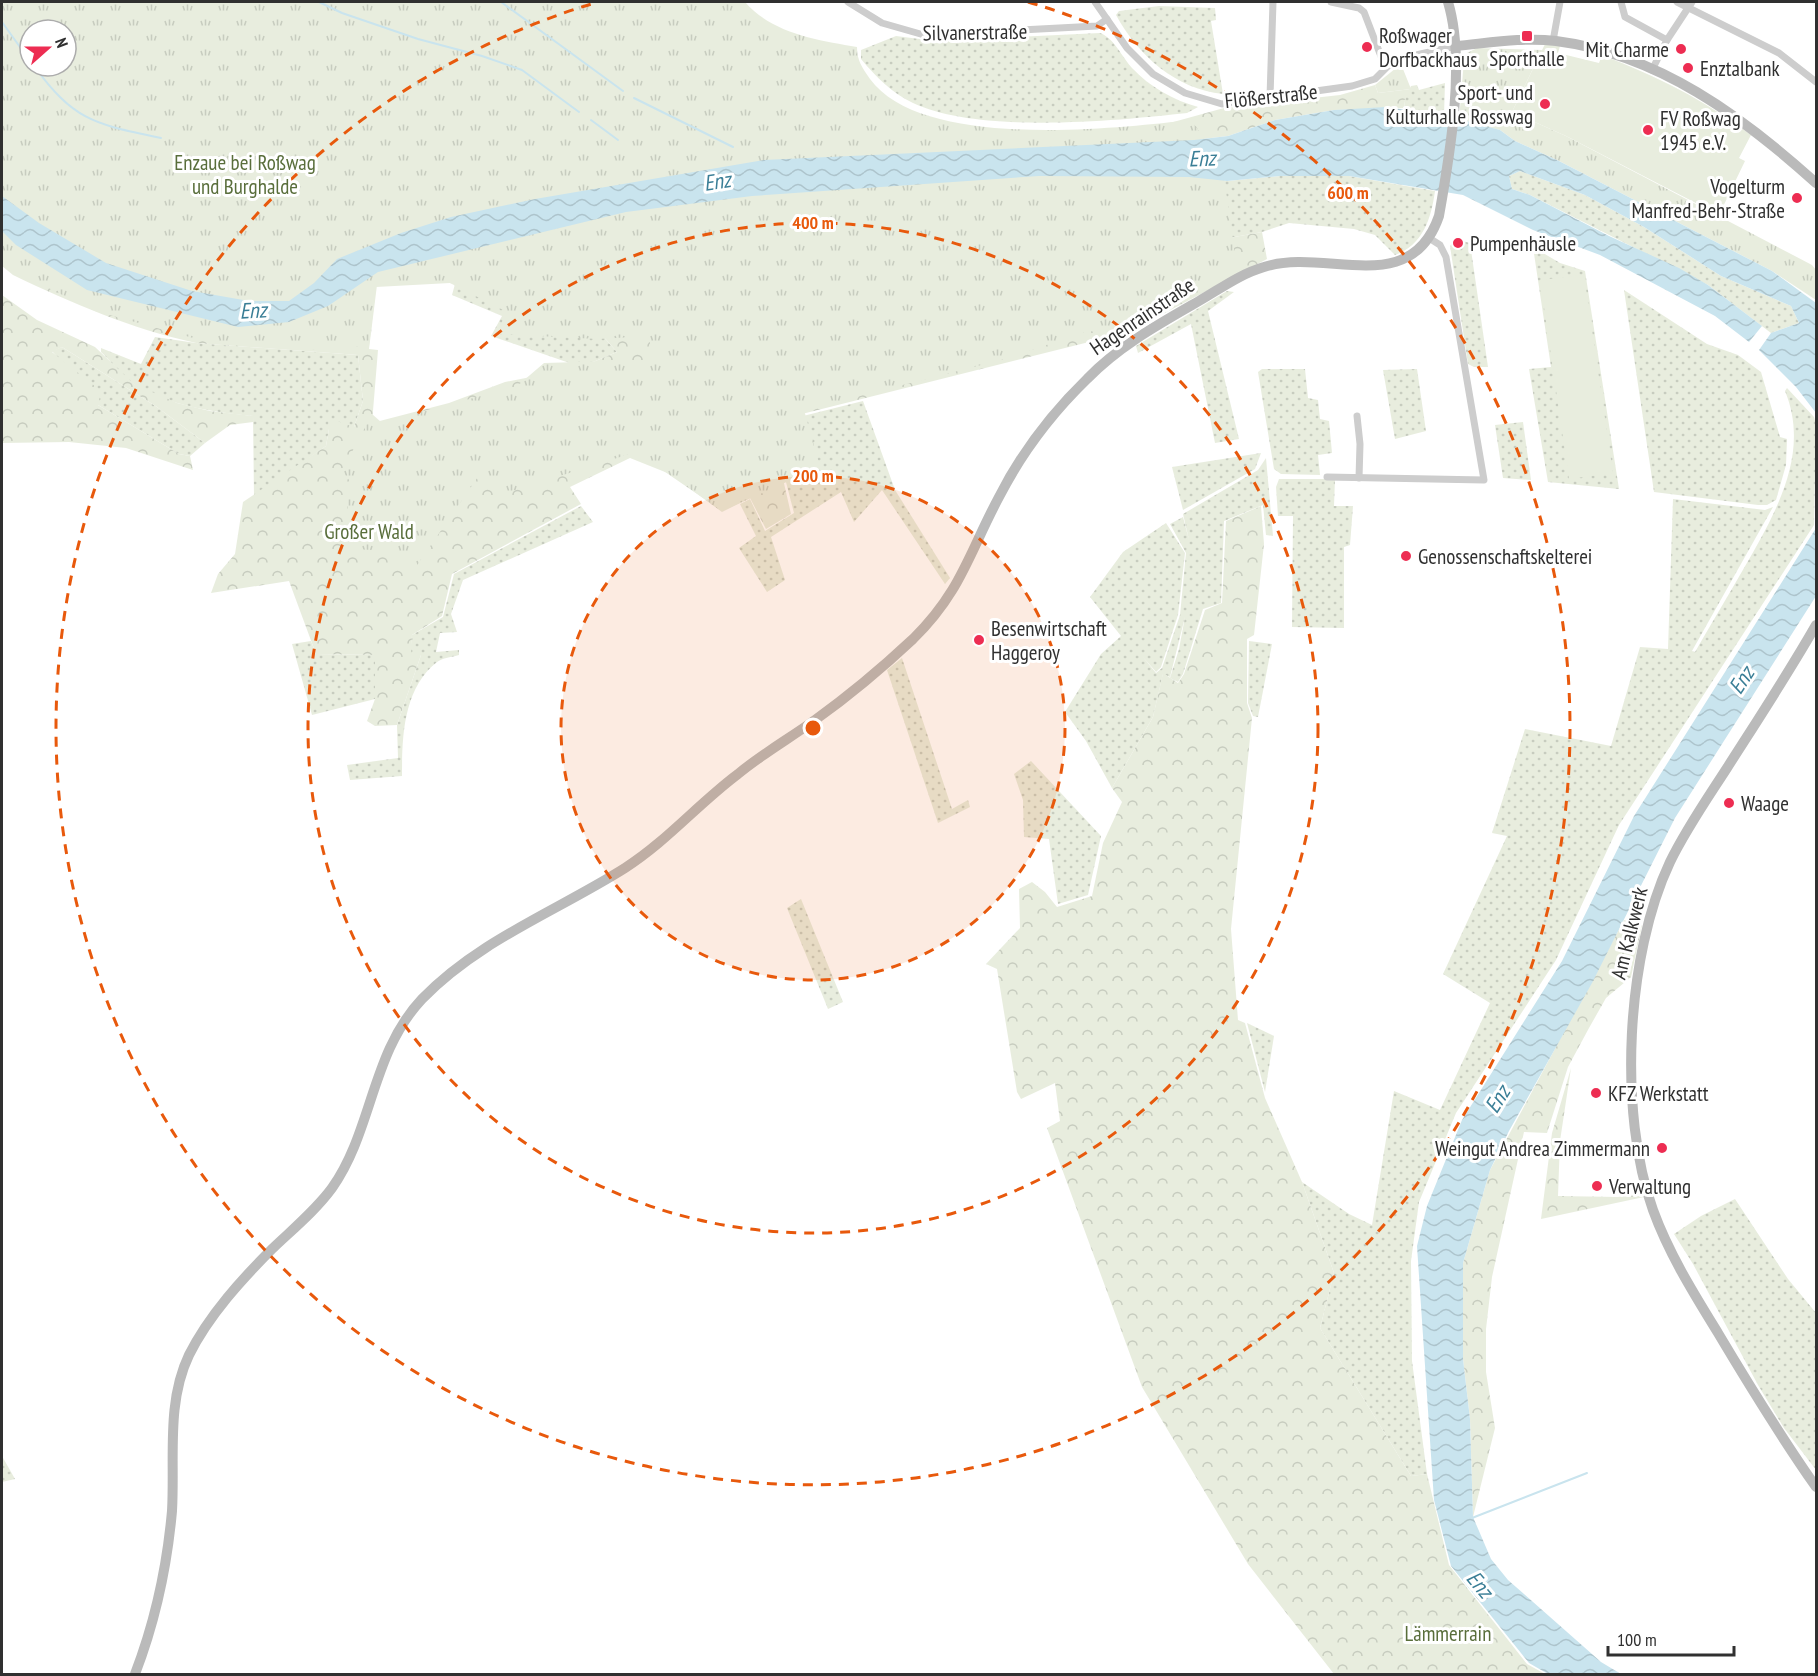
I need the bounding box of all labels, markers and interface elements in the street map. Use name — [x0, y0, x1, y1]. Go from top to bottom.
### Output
north arrow — [18, 18, 78, 78]
street label: Silvanerstraße — [922, 18, 1028, 46]
place label: Roßwager Dorfbackhaus — [1379, 22, 1477, 73]
marker: Sporthalle — [1520, 29, 1534, 43]
text: N — [51, 35, 73, 50]
place label: Mit Charme — [1585, 36, 1669, 63]
marker: Roßwager Dorfbackhaus — [1360, 40, 1374, 54]
marker: Mit Charme — [1674, 42, 1688, 56]
place label: Sporthalle — [1489, 45, 1565, 72]
place label: Enztalbank — [1700, 55, 1780, 82]
marker: Enztalbank — [1681, 61, 1695, 75]
street label: Flößerstraße — [1223, 78, 1319, 114]
place label: Sport- und Kulturhalle Rosswag — [1385, 79, 1533, 130]
marker: Sport- und Kulturhalle Rosswag — [1538, 97, 1552, 111]
place label: FV Roßwag 1945 e.V. — [1660, 105, 1741, 156]
marker: FV Roßwag 1945 e.V. — [1641, 123, 1655, 137]
water label: Enz — [1188, 143, 1218, 172]
park label: Enzaue bei Roßwag und Burghalde — [174, 149, 316, 200]
water label: Enz — [701, 165, 735, 197]
place label: Vogelturm Manfred-Behr-Straße — [1631, 173, 1785, 224]
text: 600 m — [1327, 181, 1369, 204]
marker: Vogelturm Manfred-Behr-Straße — [1790, 191, 1804, 205]
text: 400 m — [792, 211, 834, 234]
place label: Pumpenhäusle — [1470, 230, 1576, 257]
marker: Pumpenhäusle — [1451, 236, 1465, 250]
street label: Hagenrainstraße — [1085, 271, 1199, 361]
water label: Enz — [239, 295, 269, 325]
text: 200 m — [792, 464, 834, 487]
park label: Großer Wald — [324, 518, 414, 545]
place label: Genossenschaftskelterei — [1418, 543, 1592, 570]
marker: Genossenschaftskelterei — [1399, 549, 1413, 563]
place label: Besenwirtschaft Haggeroy — [991, 615, 1107, 666]
marker: Besenwirtschaft Haggeroy — [972, 633, 986, 647]
water label: Enz — [1722, 659, 1761, 699]
centre of rings — [803, 718, 823, 738]
place label: Waage — [1741, 790, 1789, 817]
marker: Waage — [1722, 796, 1736, 810]
street label: Am Kalkwerk — [1605, 884, 1653, 982]
water label: Enz — [1478, 1078, 1517, 1118]
place label: KFZ Werkstatt — [1608, 1080, 1709, 1107]
marker: KFZ Werkstatt — [1589, 1086, 1603, 1100]
place label: Weingut Andrea Zimmermann — [1435, 1135, 1650, 1162]
marker: Weingut Andrea Zimmermann — [1655, 1141, 1669, 1155]
place label: Verwaltung — [1608, 1173, 1691, 1200]
marker: Verwaltung — [1590, 1179, 1604, 1193]
water label: Enz — [1461, 1565, 1501, 1605]
scale bar — [1608, 1619, 1734, 1657]
park label: Lämmerrain — [1405, 1620, 1491, 1647]
text: 100 m — [1617, 1628, 1657, 1651]

